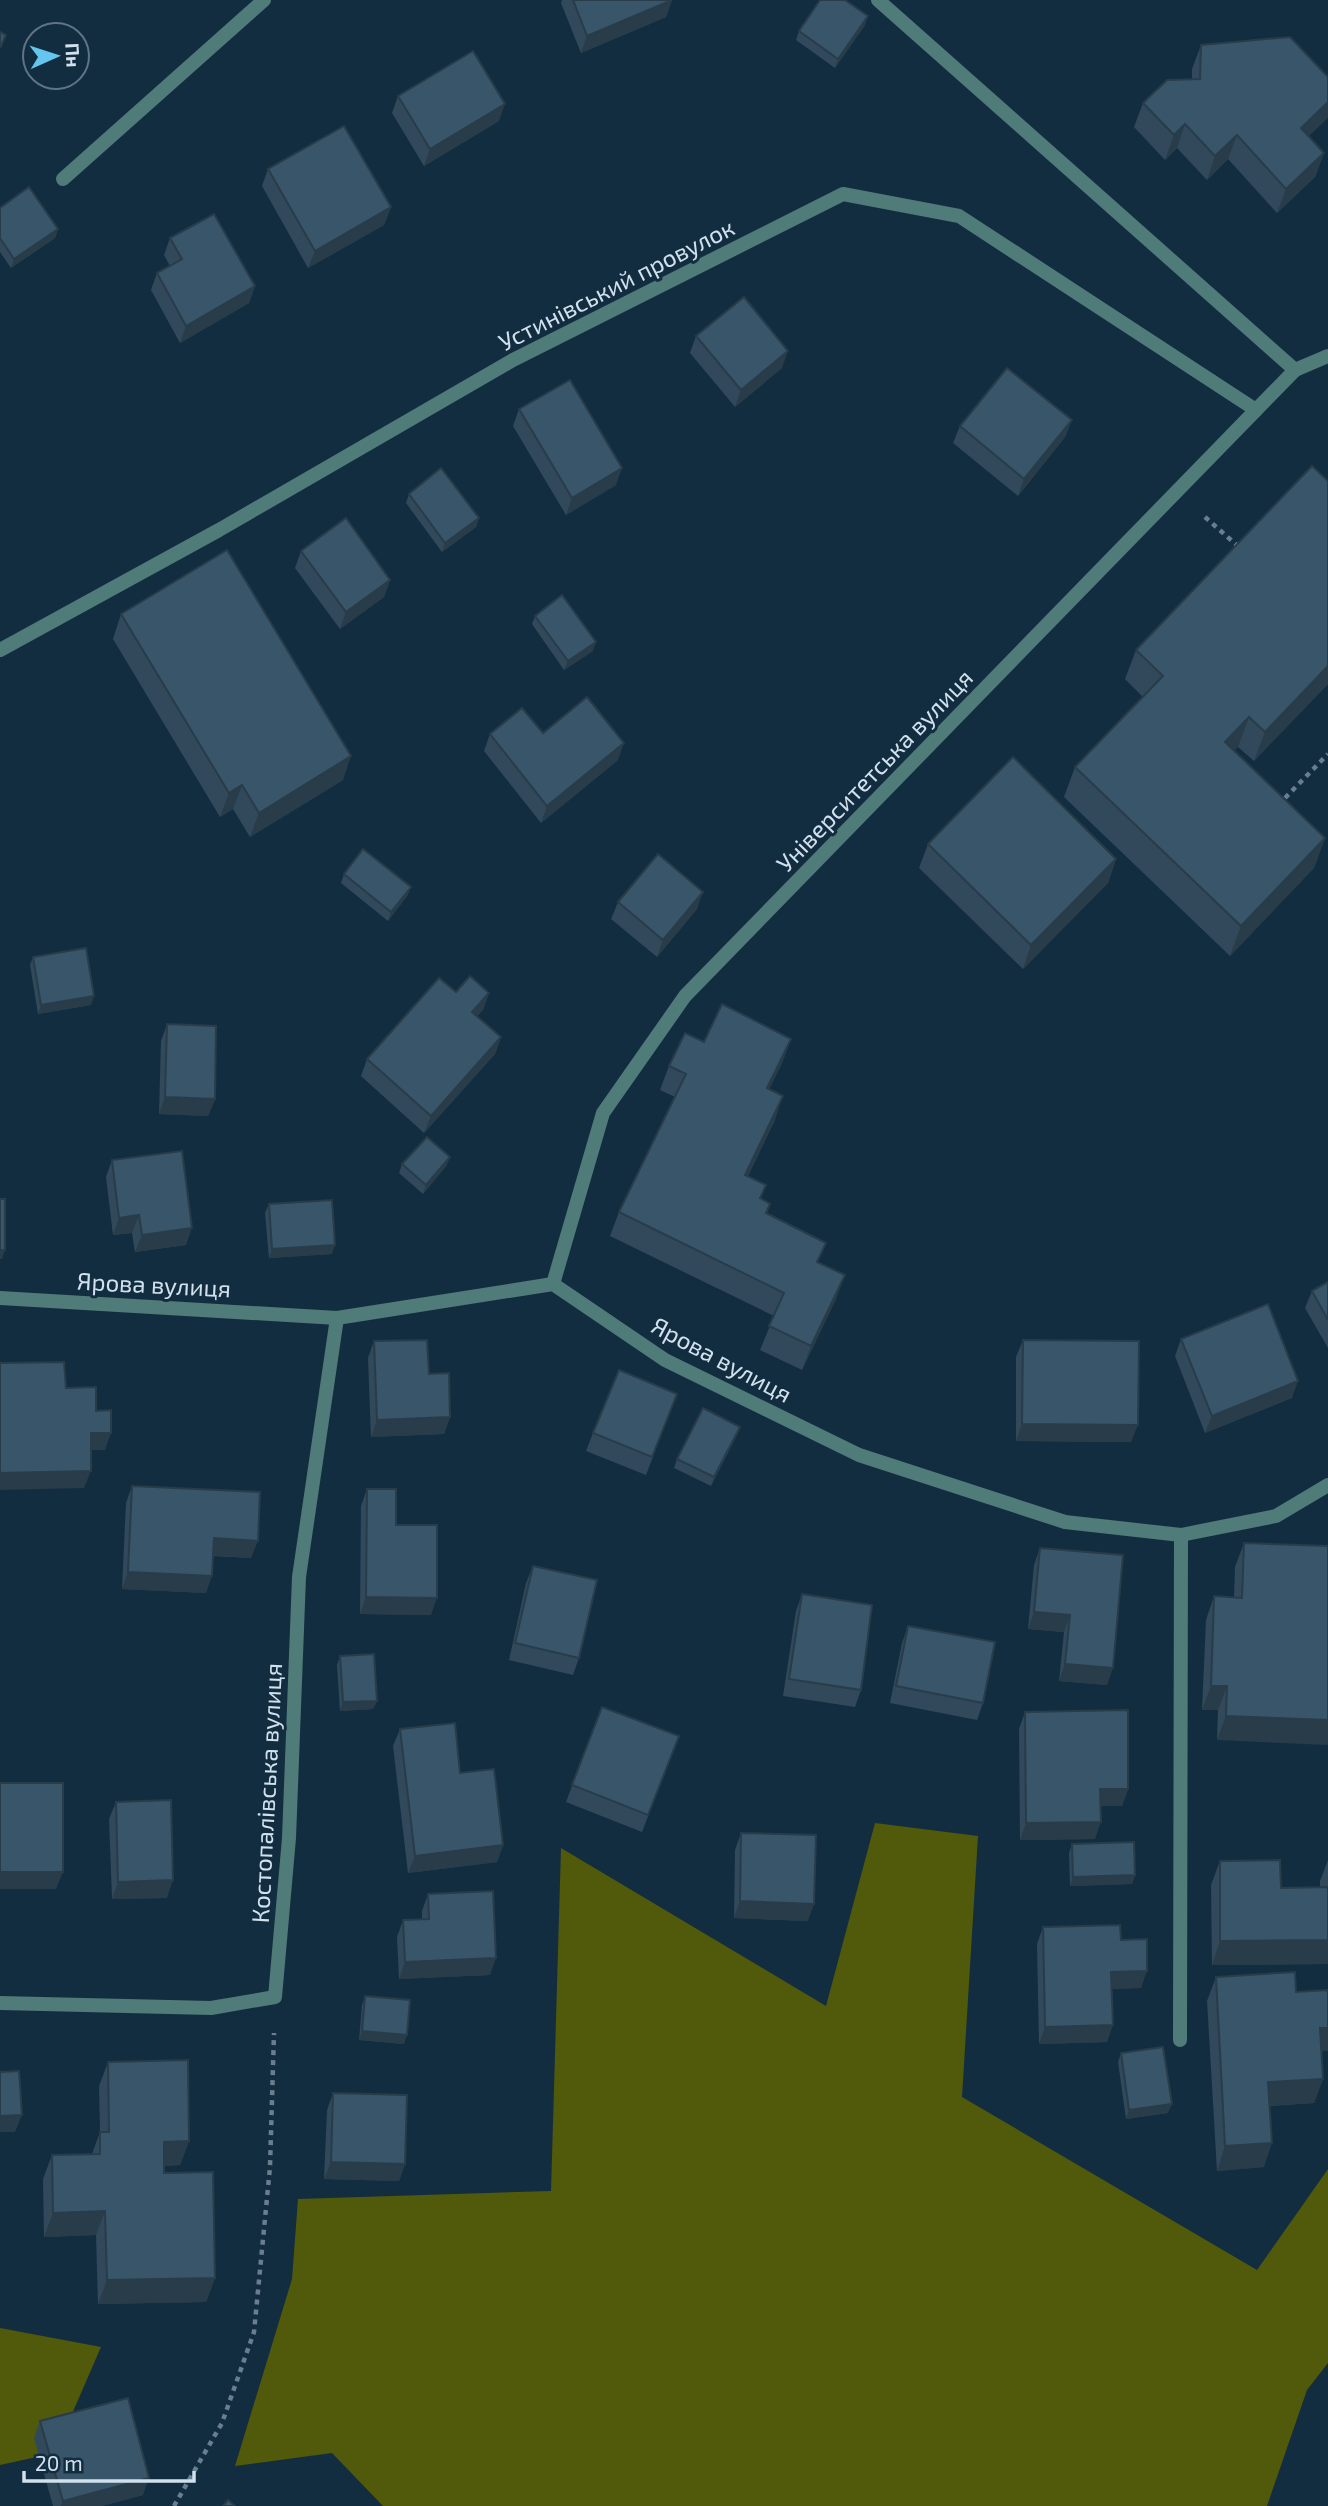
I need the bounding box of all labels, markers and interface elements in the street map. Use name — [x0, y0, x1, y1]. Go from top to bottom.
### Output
north arrow — [21, 21, 91, 91]
text: Пн — [61, 42, 86, 68]
street label: Устинівський провулок — [493, 212, 739, 357]
street label: Університетська вулиця — [770, 663, 979, 878]
street label: Ярова вулиця — [76, 1265, 232, 1304]
street label: Ярова вулиця — [647, 1310, 797, 1409]
street label: Костопалівська вулиця — [245, 1662, 288, 1924]
scale bar — [24, 2440, 194, 2484]
text: 20 m — [35, 2450, 83, 2475]

